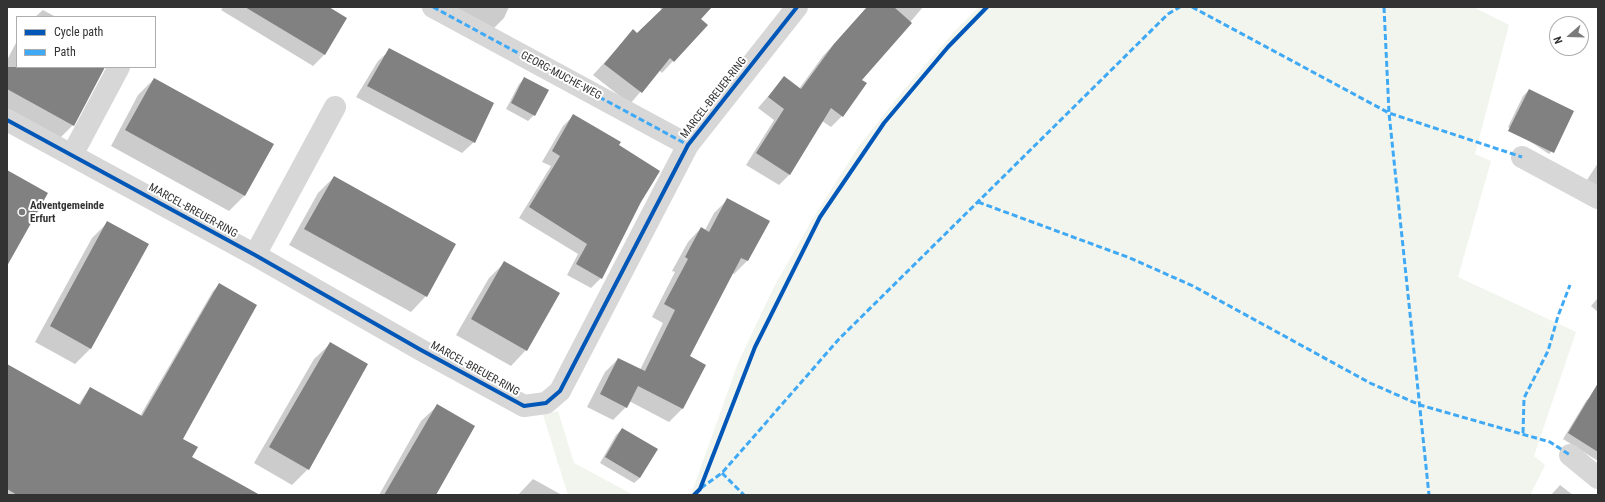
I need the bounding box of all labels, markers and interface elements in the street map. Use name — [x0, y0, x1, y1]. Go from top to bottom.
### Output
legend — [16, 16, 156, 68]
north arrow — [1549, 16, 1589, 56]
text: Cycle path — [54, 25, 103, 39]
text: N — [1551, 35, 1565, 45]
text: Path — [54, 45, 76, 59]
street label: GEORG-MUCHE-WEG — [518, 49, 604, 103]
street label: MARCEL-BREUER-RING — [678, 55, 750, 141]
street label: MARCEL-BREUER-RING — [146, 181, 240, 241]
place label: Adventgemeinde Erfurt — [30, 199, 104, 225]
marker: Adventgemeinde Erfurt — [17, 207, 27, 217]
street label: MARCEL-BREUER-RING — [428, 339, 522, 399]

